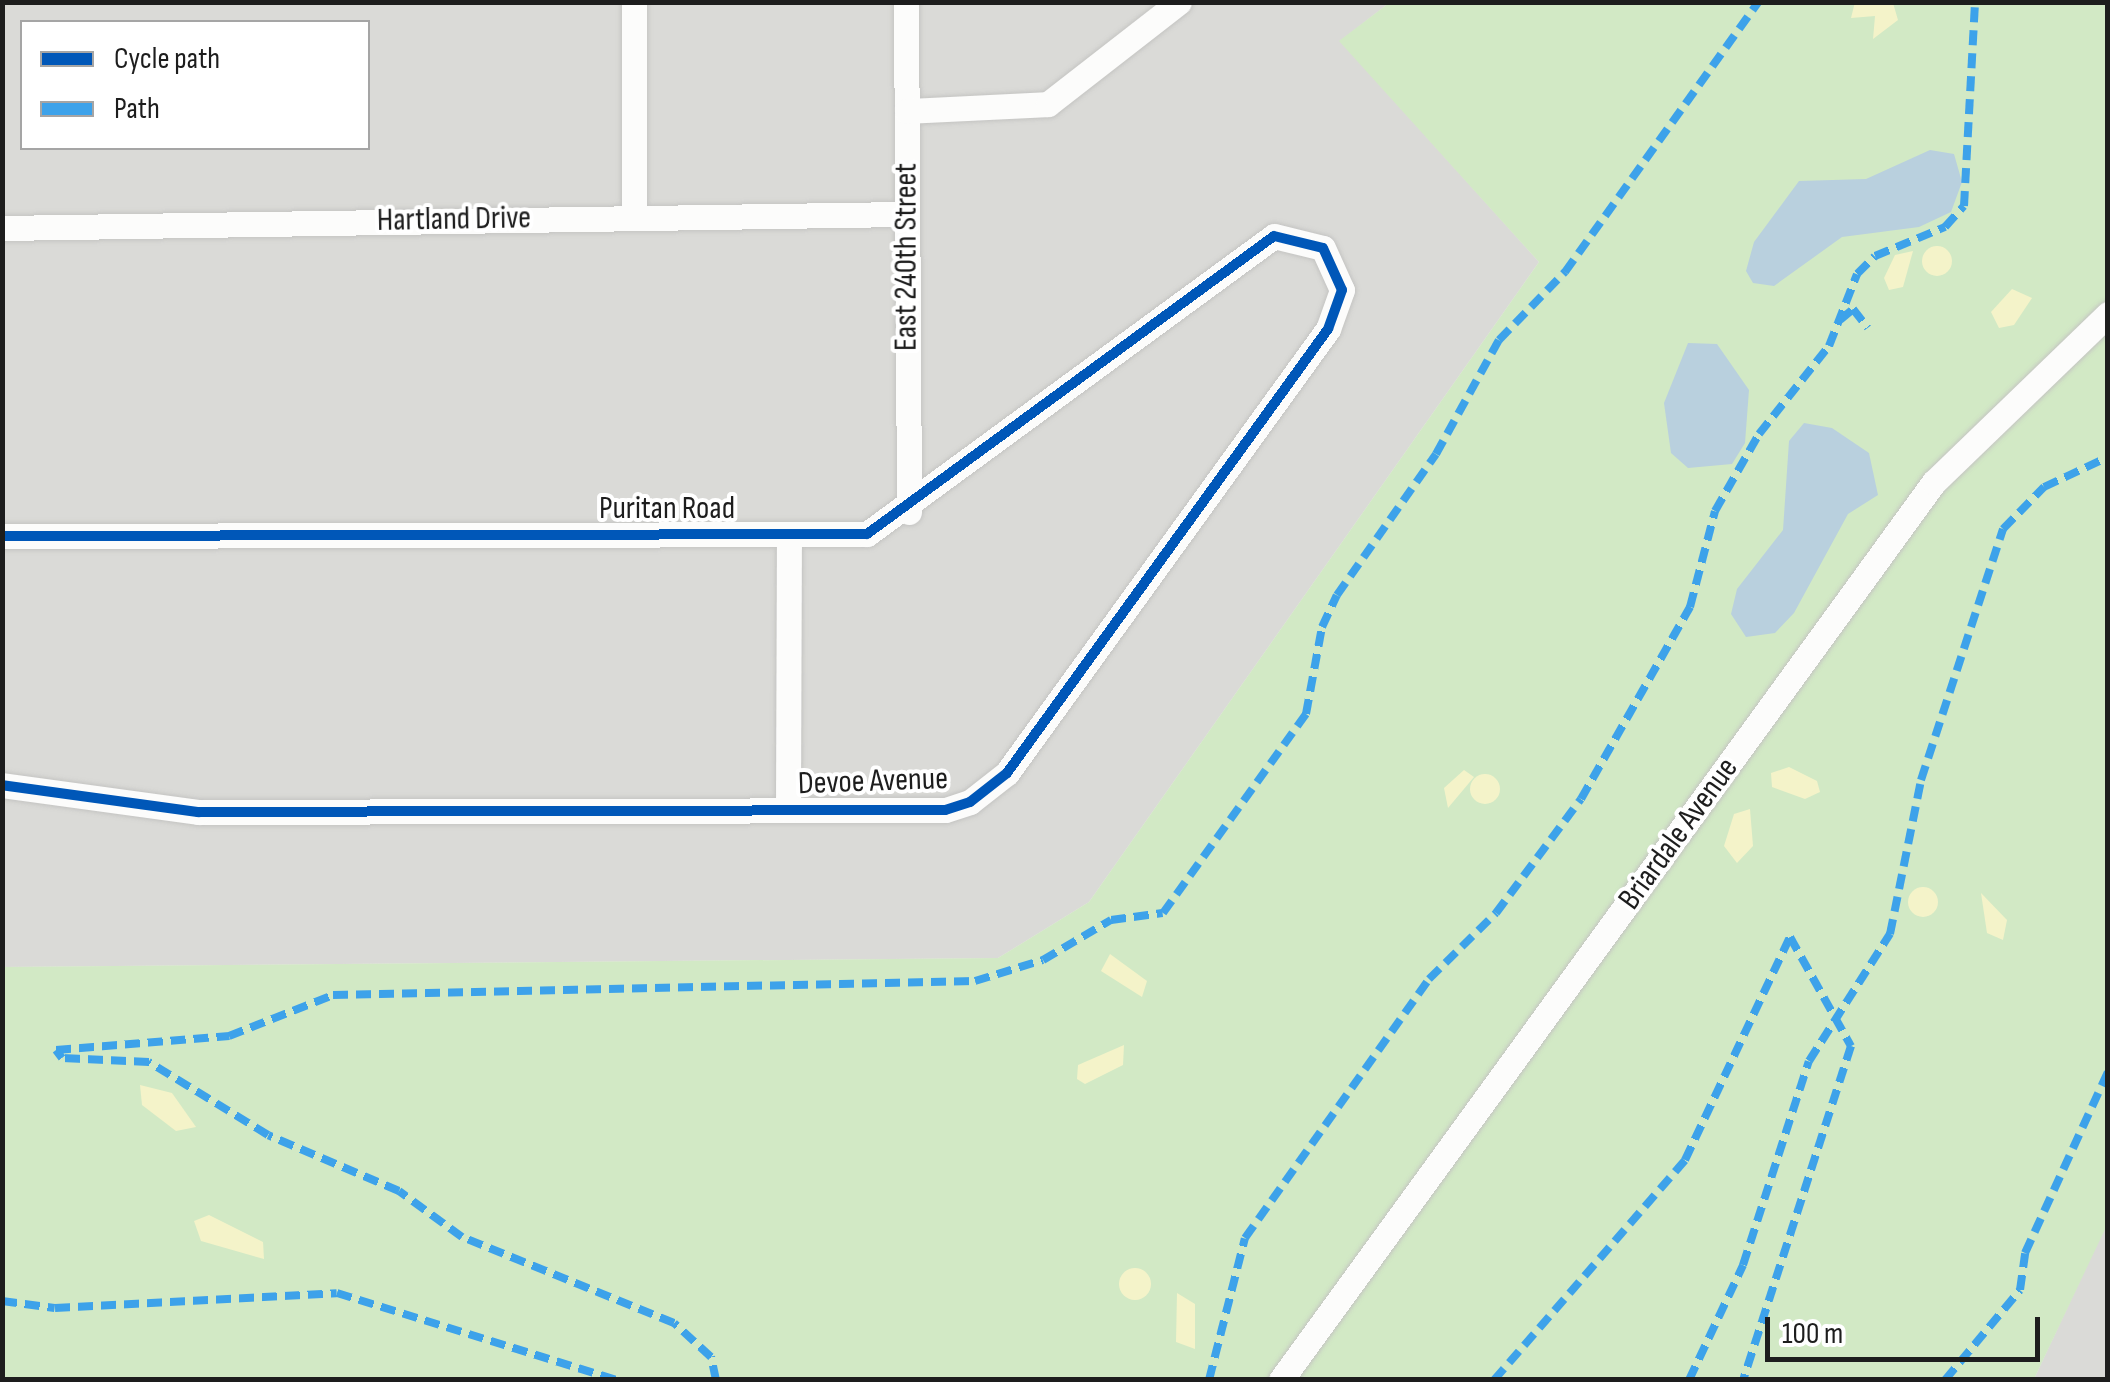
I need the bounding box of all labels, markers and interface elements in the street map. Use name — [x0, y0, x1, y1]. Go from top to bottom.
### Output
legend — [20, 20, 370, 150]
text: Cycle path — [114, 41, 220, 77]
text: Path — [114, 91, 160, 127]
street label: East 240th Street — [888, 163, 926, 351]
street label: Hartland Drive — [377, 199, 531, 241]
street label: Puritan Road — [599, 490, 735, 528]
street label: Briardale Avenue — [1611, 751, 1747, 917]
street label: Devoe Avenue — [797, 760, 949, 804]
scale bar — [1770, 1297, 2045, 1359]
text: 100 m — [1782, 1316, 1843, 1352]

